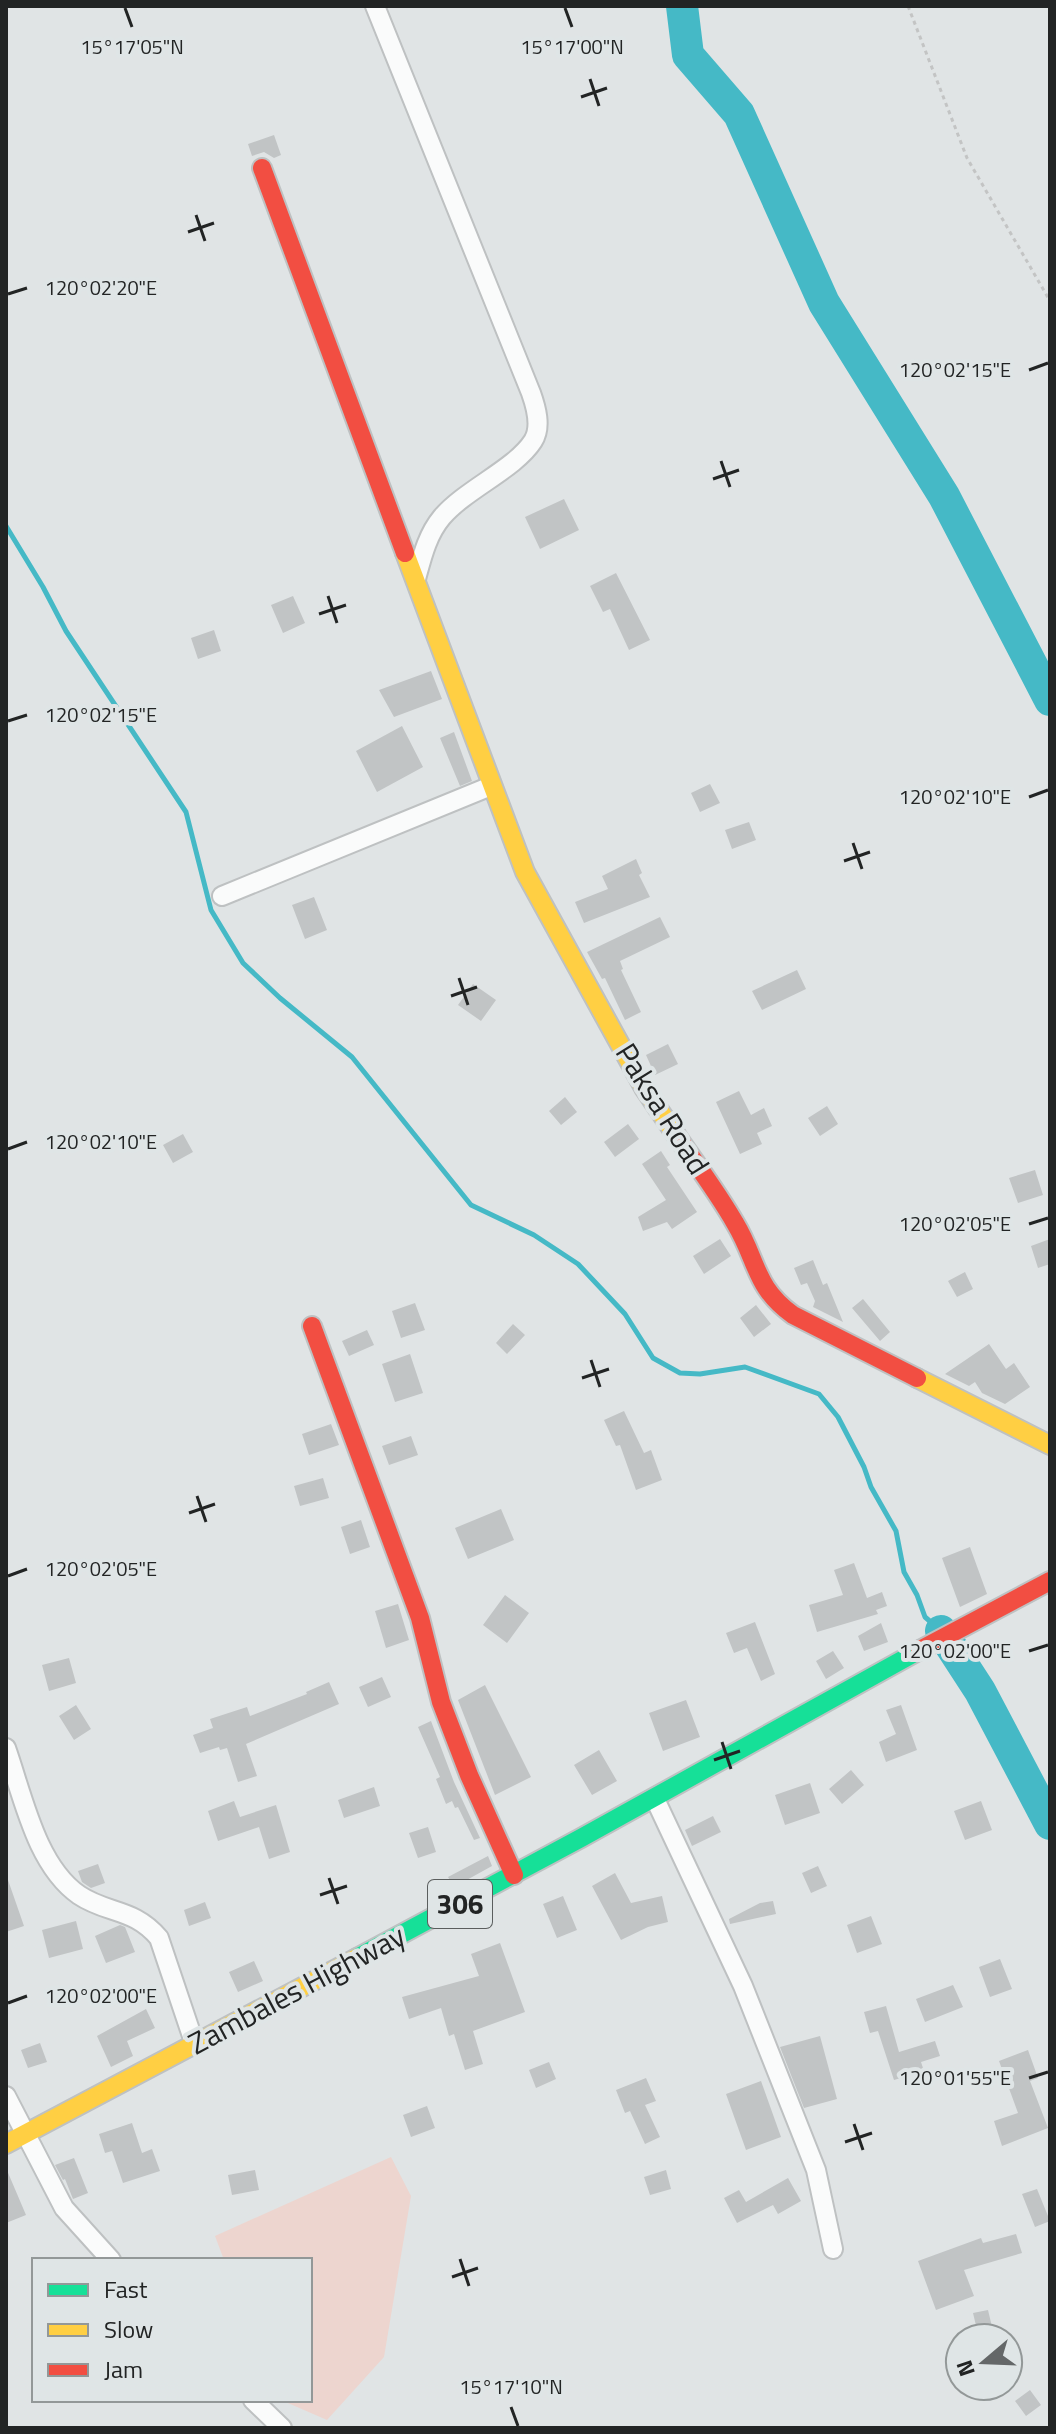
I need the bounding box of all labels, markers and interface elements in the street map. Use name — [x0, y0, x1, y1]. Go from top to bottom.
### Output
text: 15°17'05"N — [80, 31, 184, 62]
text: 15°17'00"N — [520, 31, 624, 62]
text: 120°02'20"E — [45, 272, 157, 303]
text: 120°02'15"E — [899, 354, 1011, 385]
text: 120°02'15"E — [45, 699, 157, 730]
text: 120°02'10"E — [899, 781, 1011, 812]
street label: Paksa Road — [604, 1034, 721, 1183]
text: 120°02'10"E — [45, 1126, 157, 1157]
text: 120°02'05"E — [899, 1208, 1011, 1239]
text: 120°02'05"E — [45, 1553, 157, 1584]
text: 120°02'00"E — [899, 1635, 1011, 1666]
road number: 306 — [428, 1880, 492, 1928]
street label: Zambales Highway — [180, 1912, 413, 2066]
text: 120°02'00"E — [45, 1980, 157, 2011]
text: 120°01'55"E — [899, 2062, 1011, 2093]
legend — [32, 2258, 312, 2402]
text: Fast — [104, 2271, 148, 2307]
text: Slow — [104, 2311, 153, 2347]
north arrow — [944, 2322, 1024, 2402]
text: Jam — [104, 2351, 143, 2387]
text: N — [947, 2356, 984, 2381]
text: 15°17'10"N — [459, 2371, 563, 2402]

